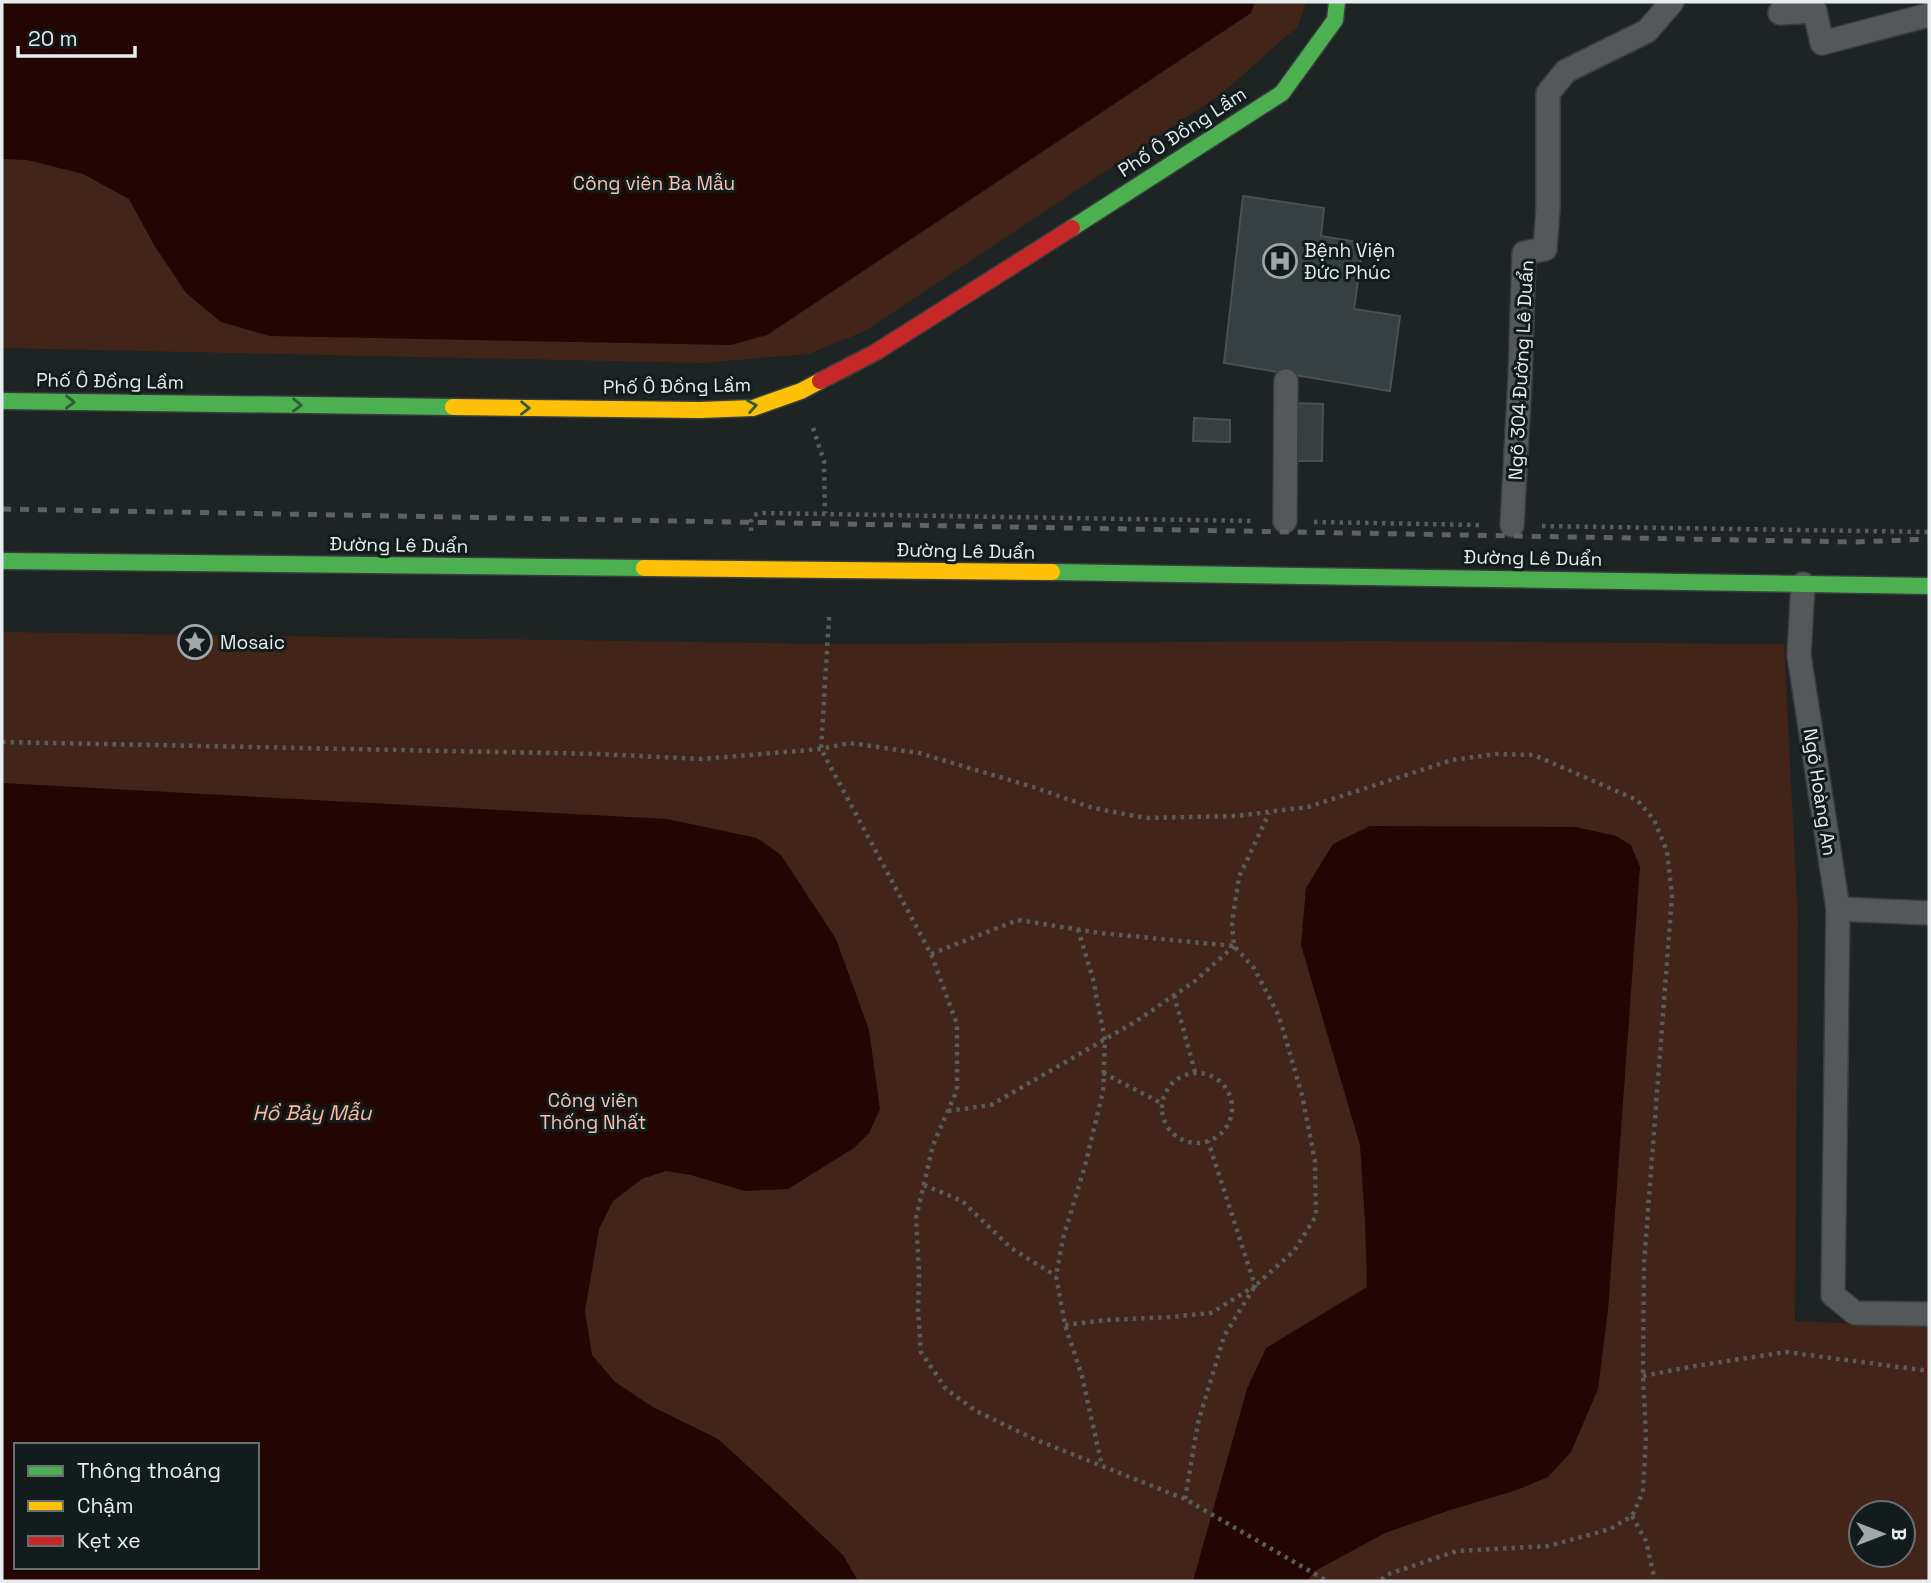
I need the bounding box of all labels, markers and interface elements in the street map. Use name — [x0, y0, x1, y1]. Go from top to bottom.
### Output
scale bar — [18, 14, 135, 58]
text: 20 m — [28, 25, 78, 52]
street label: Phố Ô Đồng Lầm — [1113, 81, 1251, 183]
park label: Công viên Ba Mẫu — [573, 171, 735, 196]
place label: Bệnh Viện Đức Phúc — [1304, 238, 1395, 285]
hospital icon: Bệnh Viện Đức Phúc — [1261, 242, 1299, 280]
street label: Ngõ 304 Đường Lê Duẩn — [1503, 259, 1539, 481]
street label: Phố Ô Đồng Lầm — [36, 367, 184, 395]
street label: Phố Ô Đồng Lầm — [603, 372, 751, 400]
one-way arrow — [65, 394, 76, 410]
one-way arrow — [293, 397, 303, 413]
one-way arrow — [746, 399, 758, 414]
one-way arrow — [520, 400, 531, 415]
street label: Đường Lê Duẩn — [329, 531, 469, 559]
street label: Đường Lê Duẩn — [896, 537, 1036, 565]
street label: Đường Lê Duẩn — [1463, 544, 1603, 572]
place icon: Mosaic — [176, 623, 214, 661]
place label: Mosaic — [220, 630, 285, 655]
street label: Ngõ Hoàng An — [1798, 727, 1842, 857]
park label: Công viên Thống Nhất — [540, 1088, 646, 1135]
water label: Hồ Bảy Mẫu — [253, 1099, 373, 1126]
legend — [14, 1443, 259, 1569]
text: Thông thoáng — [77, 1457, 221, 1484]
text: Chậm — [77, 1492, 134, 1519]
north arrow — [1847, 1499, 1917, 1569]
text: Kẹt xe — [77, 1527, 141, 1554]
text: B — [1886, 1528, 1911, 1540]

